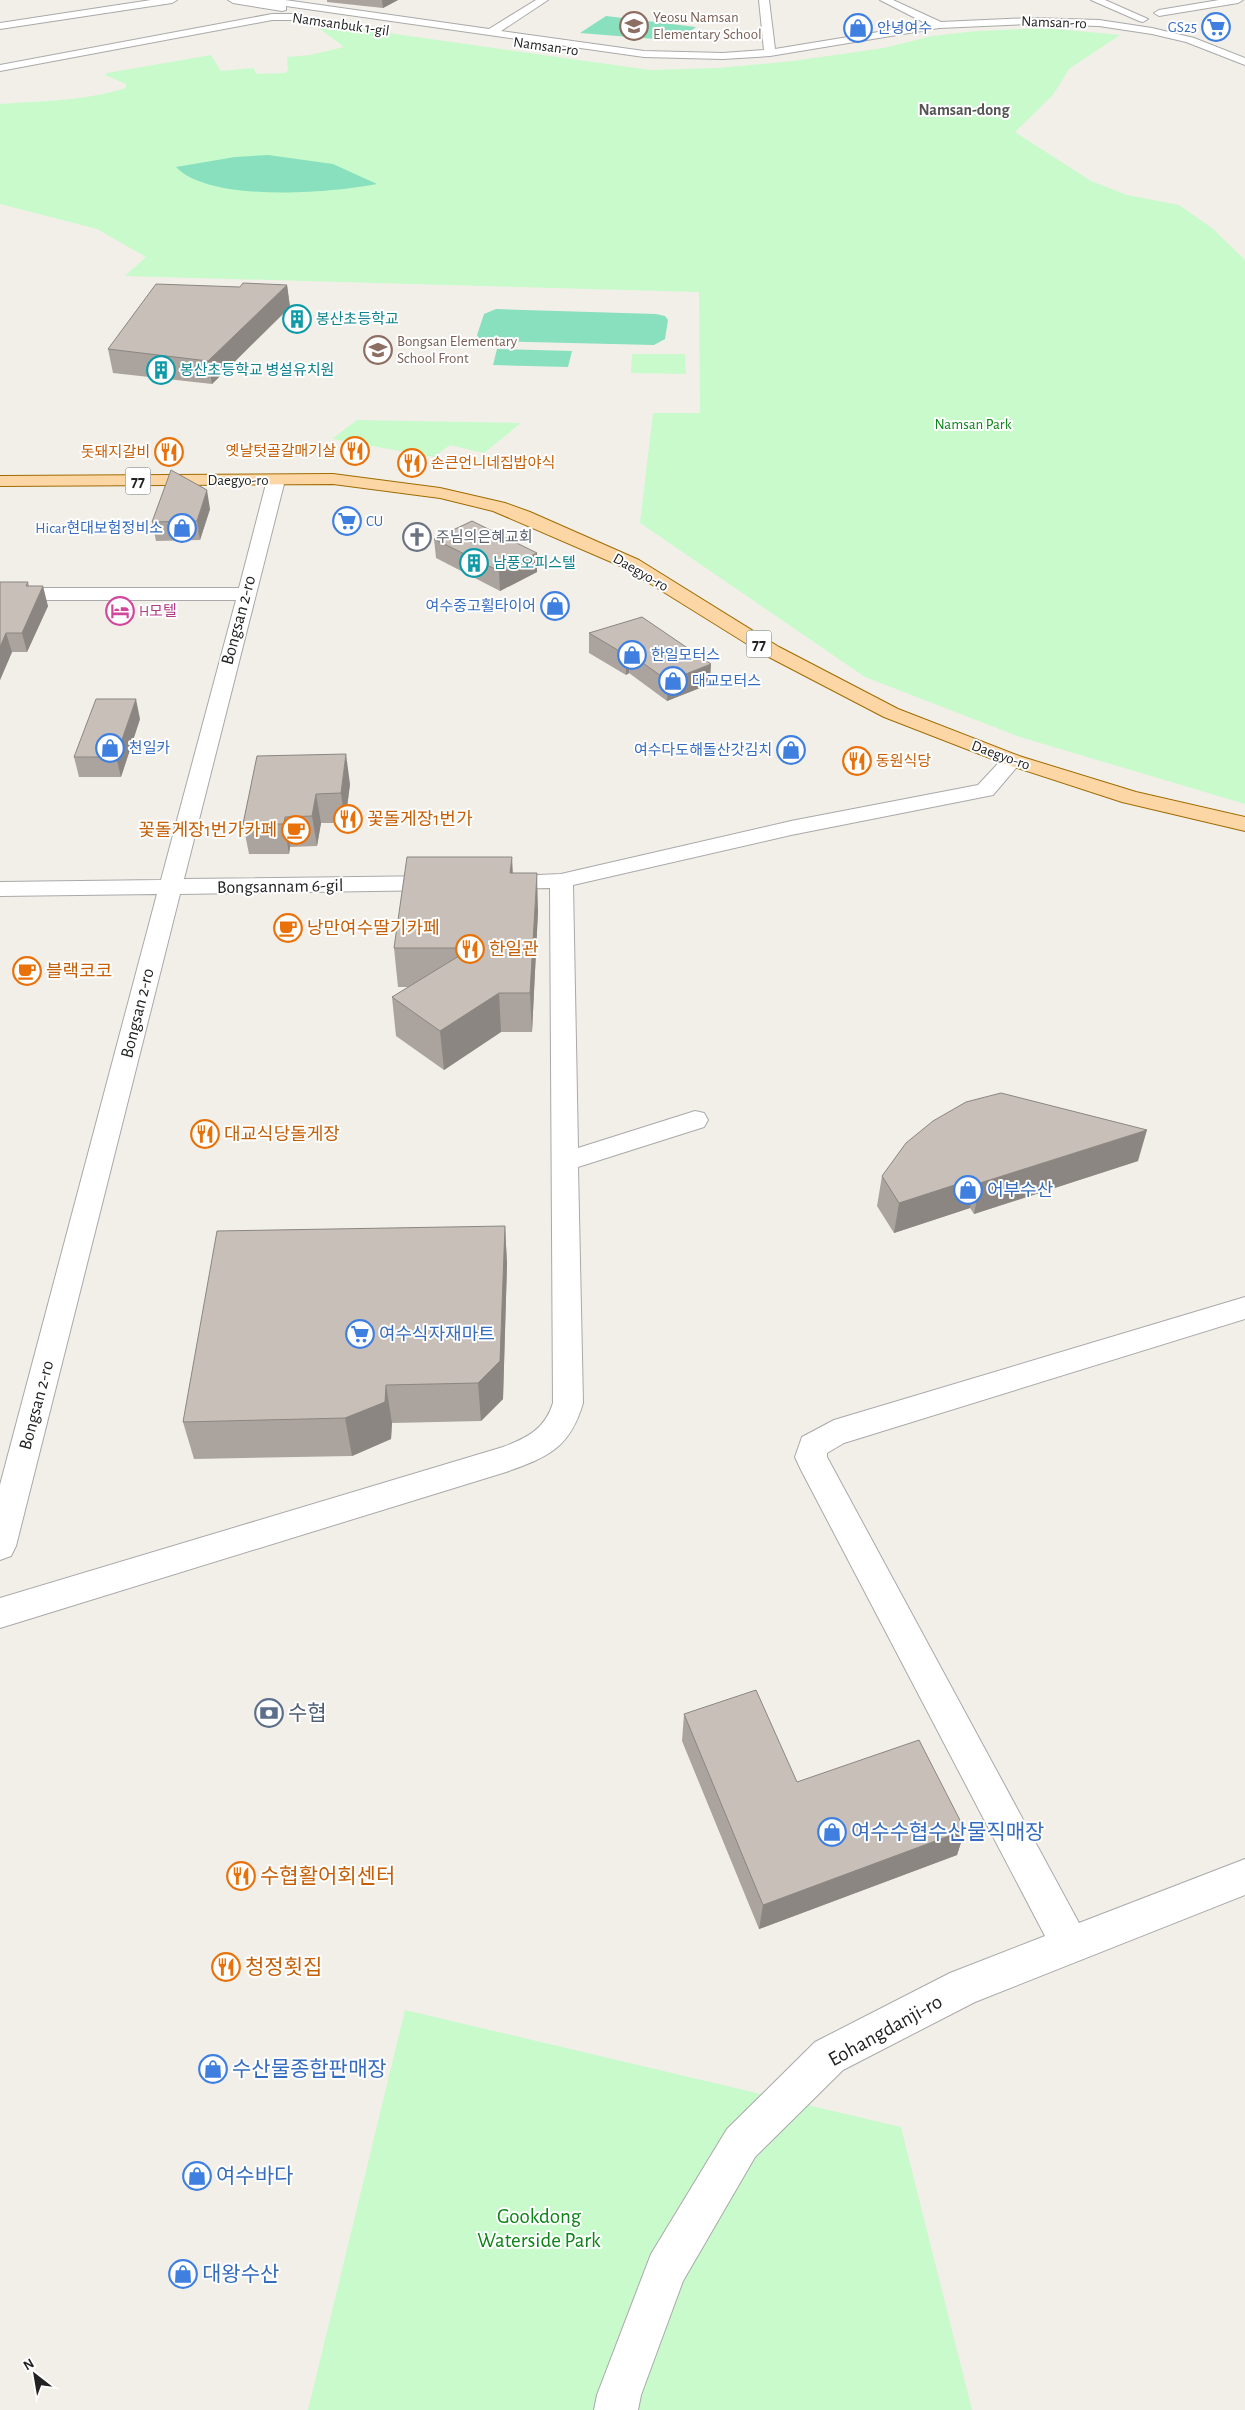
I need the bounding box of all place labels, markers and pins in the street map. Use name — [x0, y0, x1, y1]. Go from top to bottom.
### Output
place label: Yeosu Namsan Elementary School — [653, 10, 762, 42]
school or university icon: Yeosu Namsan Elementary School — [619, 11, 649, 41]
supermarket icon: GS25 — [1201, 12, 1231, 42]
shop icon: 안녕여수 — [843, 13, 873, 43]
place label: 안녕여수 — [877, 20, 932, 36]
place label: GS25 — [1168, 20, 1197, 35]
building icon: 봉산초등학교 — [282, 304, 312, 334]
place label: 봉산초등학교 — [316, 310, 399, 327]
place label: Bongsan Elementary School Front — [397, 334, 518, 366]
school or university icon: Bongsan Elementary School Front — [363, 335, 393, 365]
building icon: 봉산초등학교 병설유치원 — [146, 355, 176, 385]
place label: 봉산초등학교 병설유치원 — [180, 361, 334, 378]
restaurant icon: 옛날텃골갈매기살 — [340, 436, 370, 466]
restaurant icon: 돗돼지갈비 — [154, 437, 184, 467]
place label: 옛날텃골갈매기살 — [226, 443, 336, 459]
place label: 돗돼지갈비 — [81, 444, 150, 460]
restaurant icon: 손큰언니네집밥야식 — [397, 448, 427, 478]
place label: 손큰언니네집밥야식 — [431, 455, 555, 471]
supermarket icon: CU — [332, 506, 362, 536]
shop icon: Hicar현대보험정비소 — [167, 513, 197, 543]
place label: CU — [366, 514, 383, 529]
place label: Hicar현대보험정비소 — [35, 519, 163, 536]
church icon: 주님의은혜교회 — [402, 522, 432, 552]
place label: 주님의은혜교회 — [436, 529, 533, 545]
building icon: 남풍오피스텔 — [459, 548, 489, 578]
place label: 남풍오피스텔 — [493, 555, 576, 571]
shop icon: 여수중고휠타이어 — [540, 591, 570, 621]
hotel icon: H모텔 — [105, 596, 135, 626]
place label: 여수중고휠타이어 — [426, 598, 536, 614]
place label: H모텔 — [139, 603, 177, 619]
shop icon: 한일모터스 — [617, 640, 647, 670]
place label: 한일모터스 — [651, 647, 720, 663]
shop icon: 대교모터스 — [658, 666, 688, 696]
place label: 대교모터스 — [692, 673, 761, 689]
shop icon: 천일카 — [95, 733, 125, 763]
shop icon: 여수다도해돌산갓김치 — [776, 735, 806, 765]
place label: 천일카 — [129, 739, 171, 756]
place label: 여수다도해돌산갓김치 — [634, 742, 772, 758]
restaurant icon: 동원식당 — [842, 746, 872, 776]
place label: 동원식당 — [876, 753, 931, 769]
restaurant icon: 꽃돌게장1번가 — [333, 804, 363, 834]
place label: 꽃돌게장1번가 — [367, 809, 473, 829]
cafe icon: 꽃돌게장1번가카페 — [281, 815, 311, 845]
place label: 꽃돌게장1번가카페 — [138, 820, 277, 840]
cafe icon: 낭만여수딸기카페 — [273, 913, 303, 943]
place label: 낭만여수딸기카페 — [307, 918, 439, 938]
restaurant icon: 한일관 — [455, 934, 485, 964]
place label: 한일관 — [489, 940, 539, 959]
cafe icon: 블랙코코 — [12, 956, 42, 986]
place label: 블랙코코 — [46, 962, 112, 981]
restaurant icon: 대교식당돌게장 — [190, 1119, 220, 1149]
place label: 대교식당돌게장 — [224, 1124, 340, 1144]
shop icon: 어부수산 — [953, 1175, 983, 1205]
place label: 어부수산 — [987, 1180, 1053, 1200]
supermarket icon: 여수식자재마트 — [345, 1319, 375, 1349]
place label: 여수식자재마트 — [379, 1325, 495, 1344]
bank icon: 수협 — [254, 1698, 284, 1728]
place label: 수협 — [288, 1702, 327, 1724]
shop icon: 여수수협수산물직매장 — [817, 1817, 847, 1847]
place label: 여수수협수산물직매장 — [851, 1821, 1044, 1843]
restaurant icon: 수협활어회센터 — [226, 1861, 256, 1891]
place label: 수협활어회센터 — [260, 1865, 395, 1887]
restaurant icon: 청정횟집 — [211, 1952, 241, 1982]
place label: 청정횟집 — [245, 1956, 322, 1978]
shop icon: 수산물종합판매장 — [198, 2054, 228, 2084]
place label: 수산물종합판매장 — [232, 2058, 387, 2080]
shop icon: 여수바다 — [182, 2161, 212, 2191]
place label: 여수바다 — [216, 2165, 293, 2187]
shop icon: 대왕수산 — [168, 2259, 198, 2289]
place label: 대왕수산 — [202, 2263, 279, 2285]

